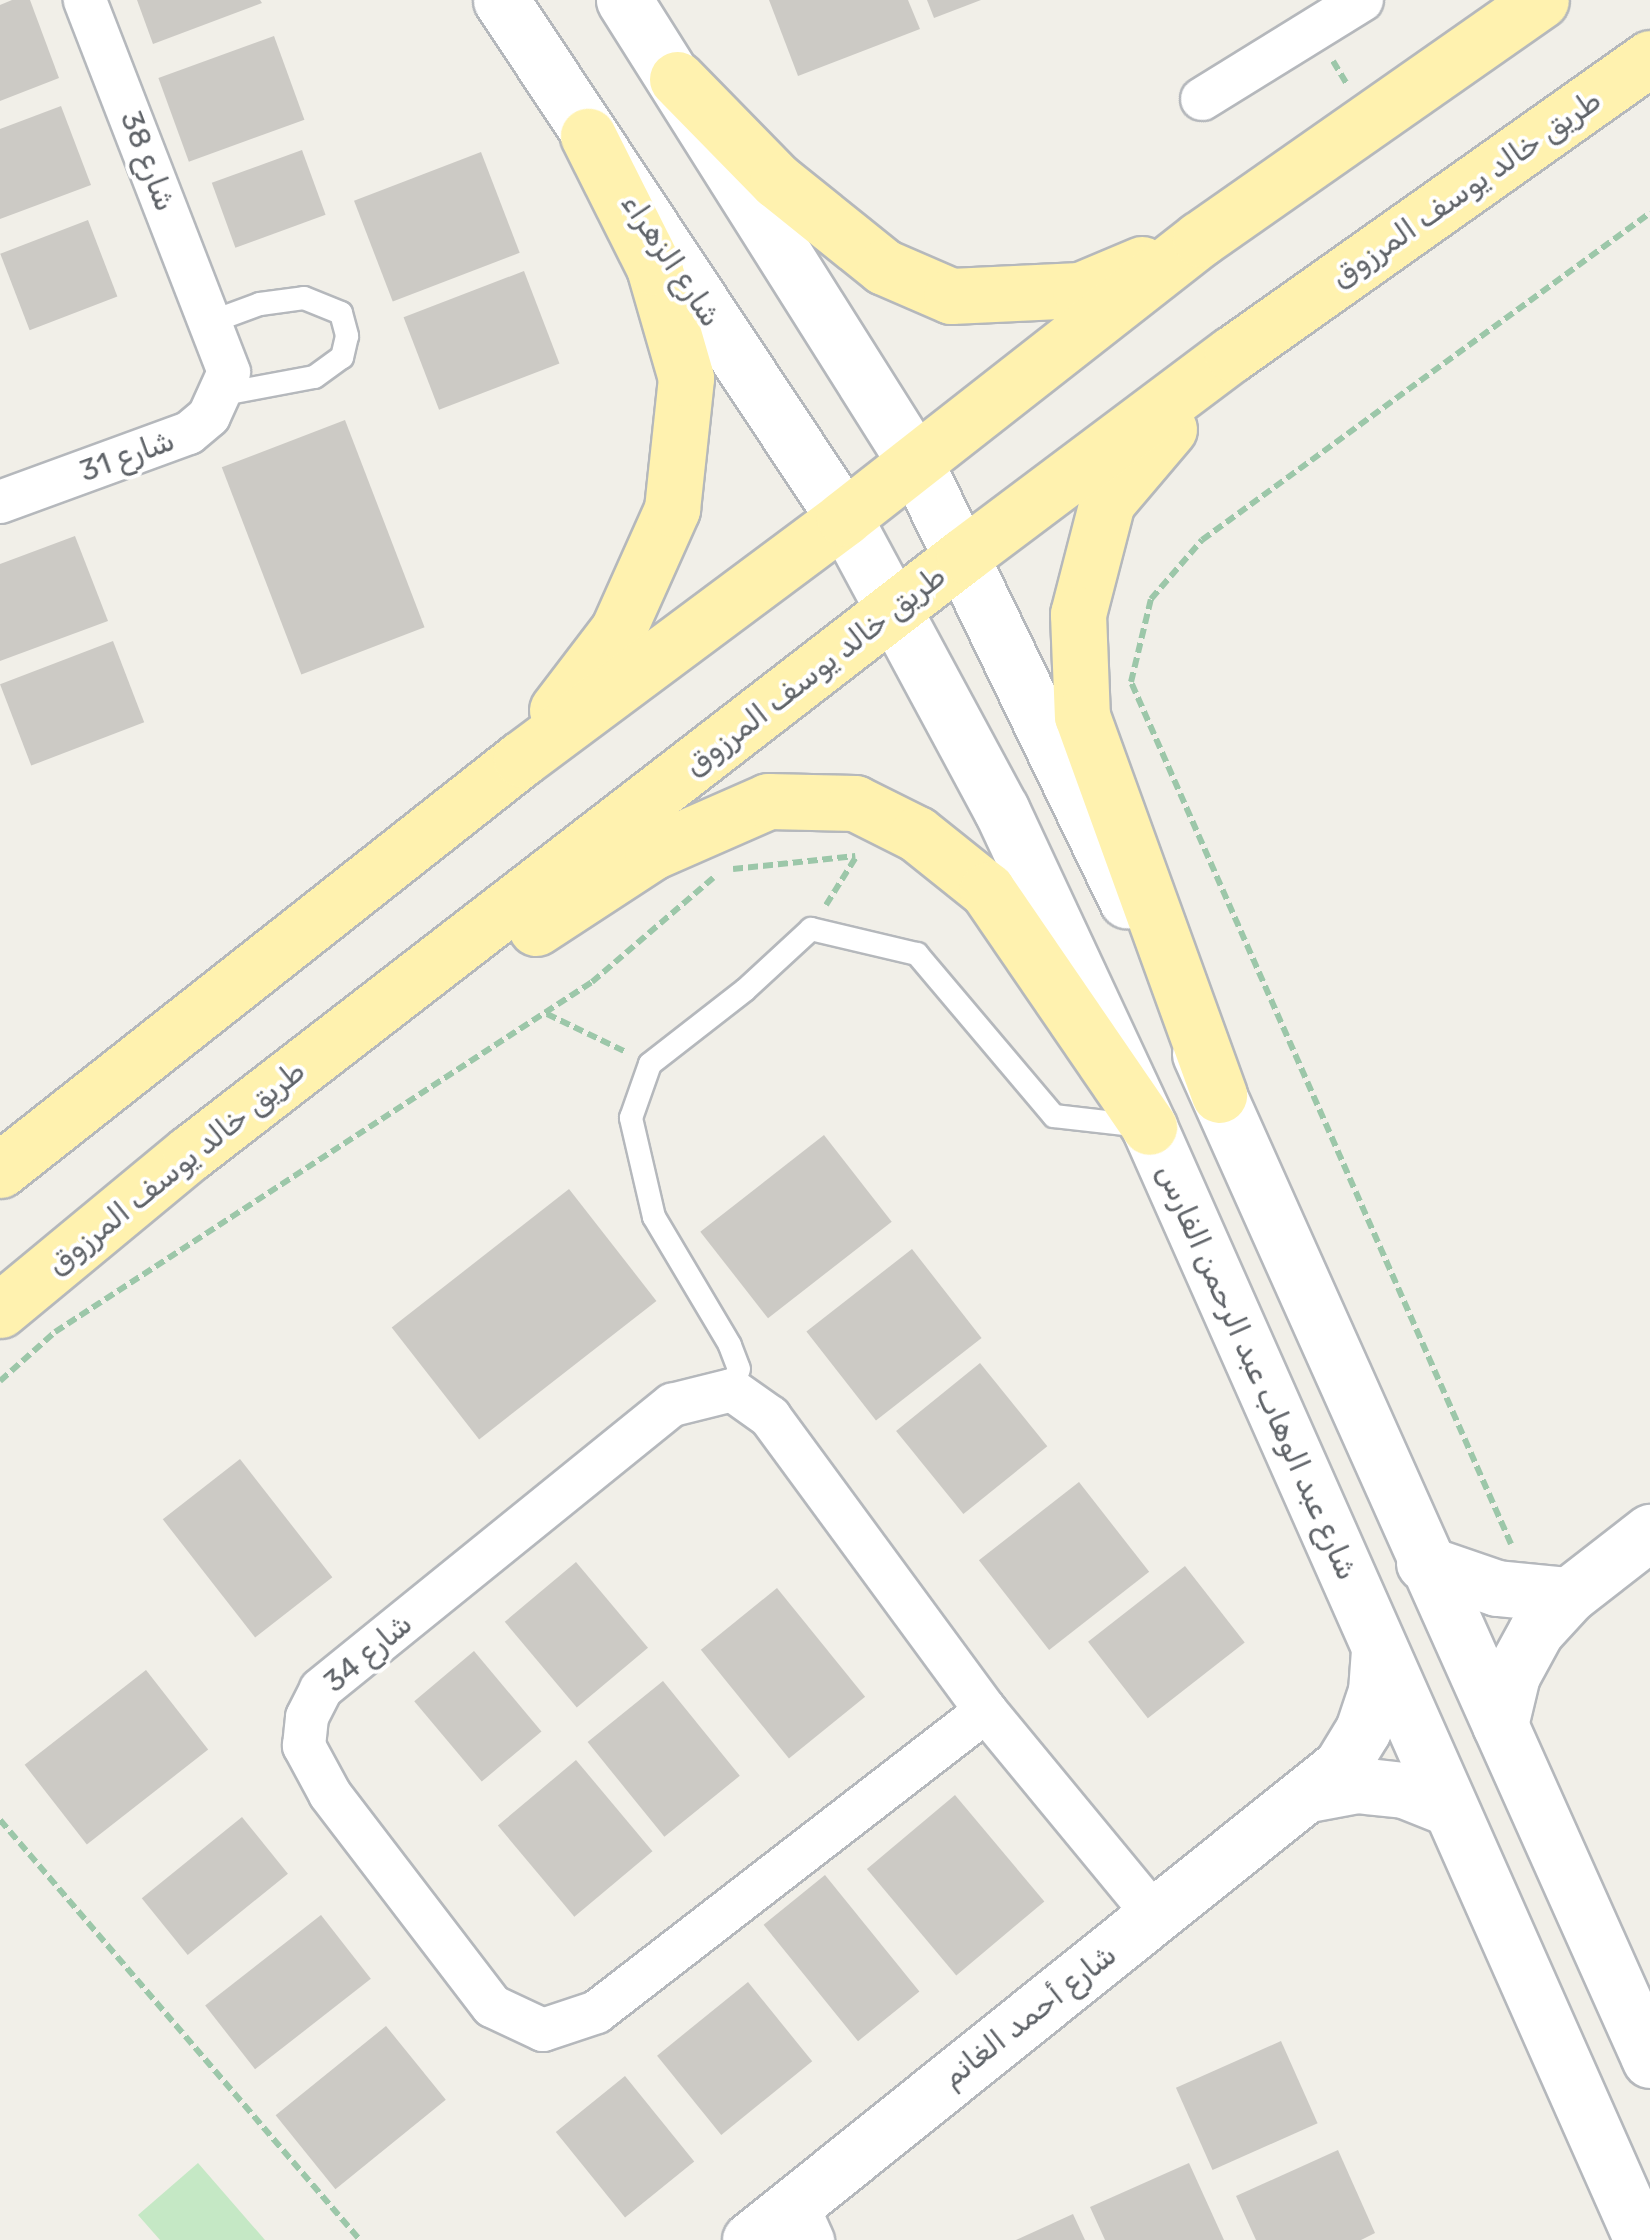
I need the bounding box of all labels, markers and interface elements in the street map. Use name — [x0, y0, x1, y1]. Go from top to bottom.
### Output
street label: طريق خالد يوسف المرزوق — [1324, 82, 1608, 296]
street label: شارع 38 — [113, 106, 183, 216]
street label: شارع الزهراء — [613, 186, 729, 334]
street label: شارع 31 — [75, 422, 179, 490]
street label: طريق خالد يوسف المرزوق — [677, 558, 953, 784]
street label: طريق خالد يوسف المرزوق — [40, 1053, 312, 1283]
street label: شارع عبد الوهاب عبد الرحمن الفارس — [1149, 1159, 1365, 1585]
street label: شارع 34 — [317, 1606, 419, 1700]
street label: شارع أحمد الغانم — [935, 1937, 1123, 2095]

